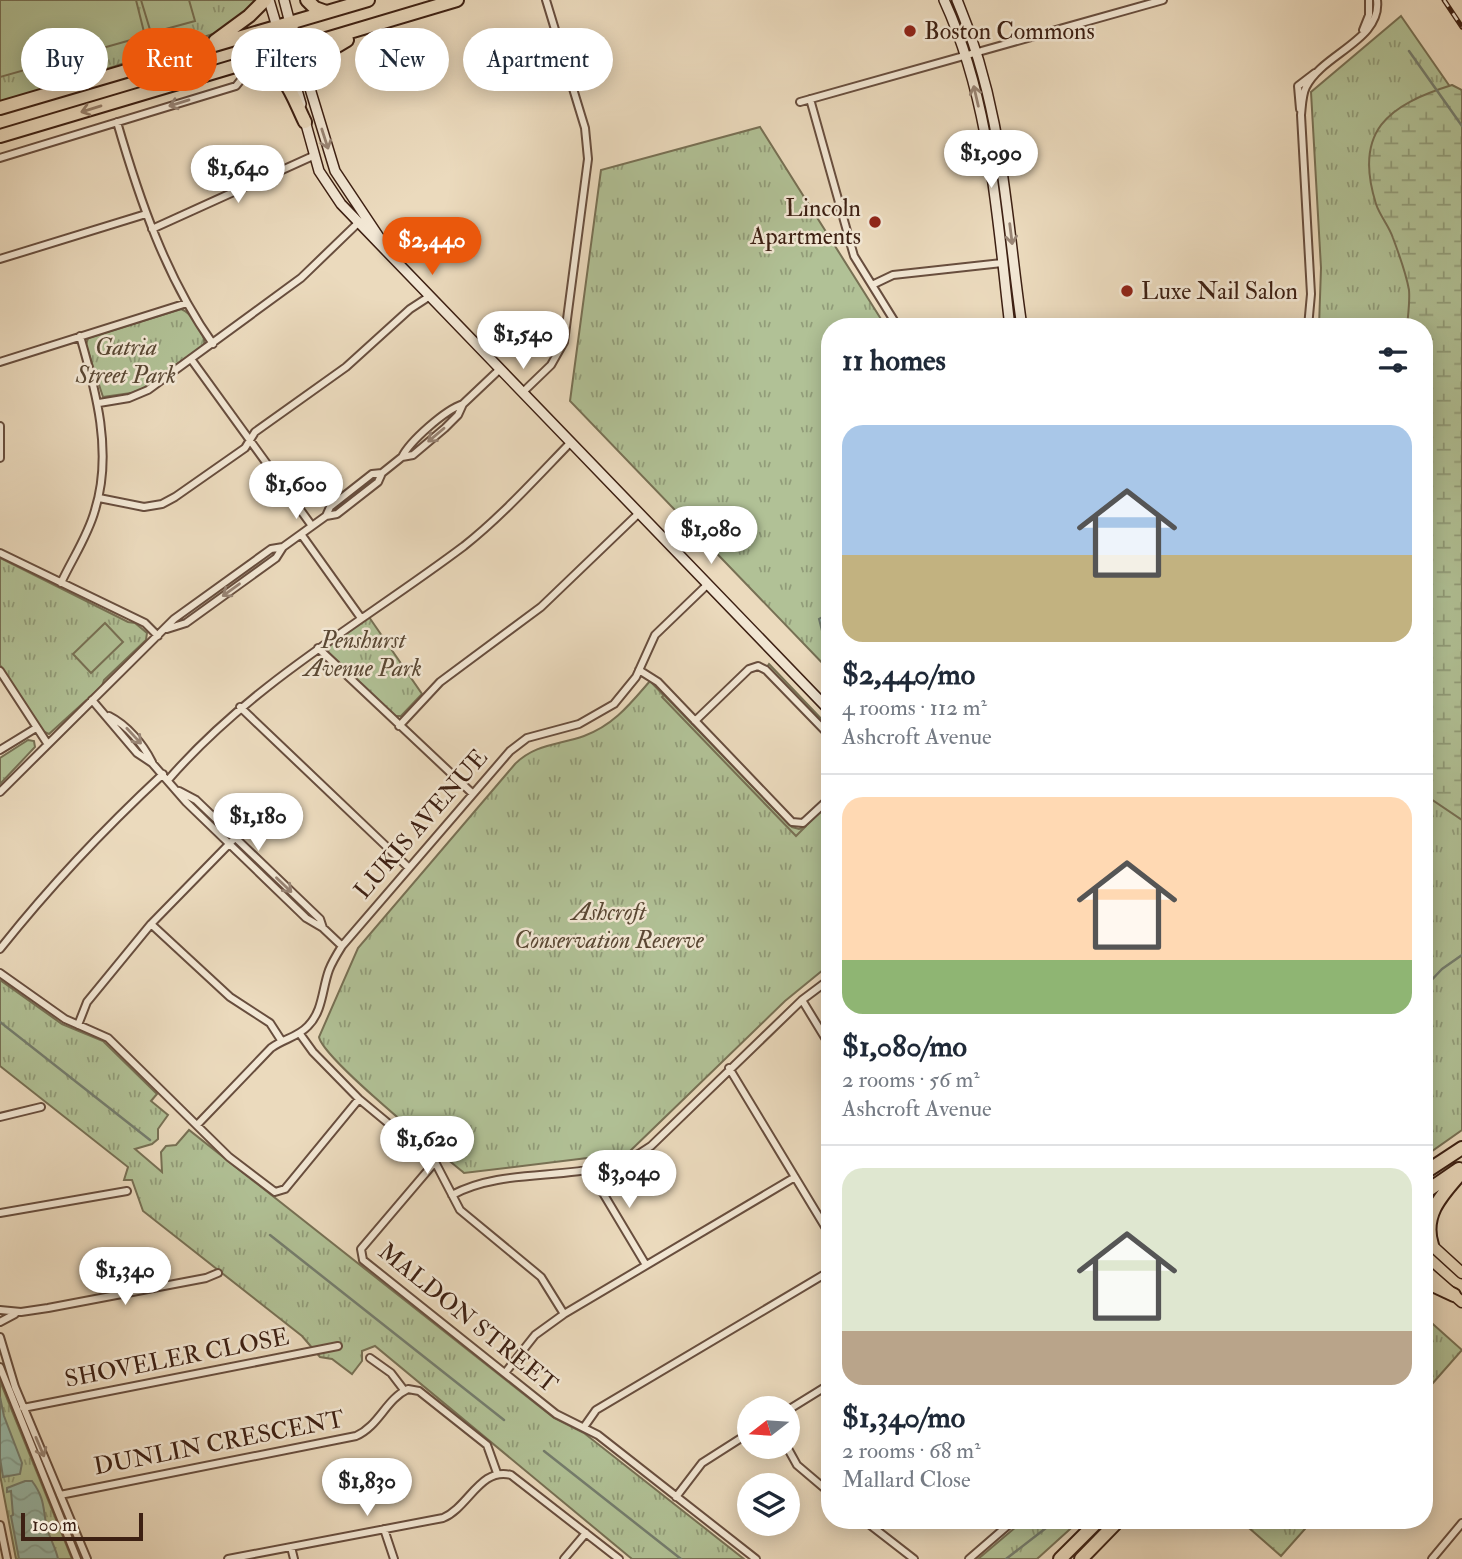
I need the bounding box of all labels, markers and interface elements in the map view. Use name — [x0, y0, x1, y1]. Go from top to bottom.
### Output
place label: Boston Commons — [924, 16, 1095, 47]
marker: Boston Commons — [902, 23, 918, 39]
chip: Buy — [21, 28, 108, 91]
chip: Rent — [122, 28, 217, 91]
chip: Filters — [231, 28, 341, 91]
chip: New — [355, 28, 449, 91]
chip: Apartment — [463, 28, 613, 91]
one-way arrow — [969, 85, 982, 108]
one-way arrow — [168, 98, 190, 111]
one-way arrow — [80, 104, 102, 117]
one-way arrow — [319, 127, 332, 149]
pin: $1,090 — [934, 130, 1048, 190]
text: $1,090 — [960, 138, 1022, 167]
pin: $1,640 — [181, 146, 295, 205]
text: $1,640 — [207, 153, 269, 182]
place label: Lincoln Apartments — [749, 193, 861, 252]
marker: Lincoln Apartments — [867, 214, 883, 230]
pin: $2,440 — [375, 218, 489, 277]
one-way arrow — [1005, 222, 1018, 245]
text: $2,440 — [398, 225, 466, 254]
place label: Luxe Nail Salon — [1141, 276, 1298, 307]
marker: Luxe Nail Salon — [1119, 283, 1135, 299]
pin: $1,540 — [466, 312, 580, 371]
text: $1,540 — [493, 319, 553, 348]
park label: Gatria Street Park — [75, 332, 176, 391]
icon: filters — [1374, 341, 1412, 379]
text: 11 homes — [842, 342, 946, 379]
one-way arrow — [427, 427, 445, 443]
pin: $1,600 — [239, 462, 353, 521]
text: $1,600 — [265, 469, 327, 498]
icon: home — [1064, 470, 1190, 596]
pin: $1,080 — [654, 506, 768, 566]
text: $1,080 — [680, 514, 742, 543]
one-way arrow — [222, 583, 241, 597]
park label: Penshurst Avenue Park — [301, 625, 422, 684]
text: $2,440/mo — [842, 656, 975, 693]
text: 4 rooms · 112 m² — [842, 693, 987, 722]
text: Ashcroft Avenue — [842, 722, 992, 751]
one-way arrow — [125, 728, 142, 745]
street label: LUKIS AVENUE — [347, 743, 495, 905]
pin: $1,180 — [201, 794, 315, 853]
text: $1,180 — [229, 801, 287, 830]
icon: home — [1064, 842, 1190, 968]
one-way arrow — [276, 876, 293, 893]
park label: Ashcroft Conservation Reserve — [514, 897, 705, 956]
text: $1,080/mo — [842, 1028, 967, 1065]
text: 2 rooms · 56 m² — [842, 1065, 980, 1094]
text: Ashcroft Avenue — [842, 1094, 992, 1123]
pin: $1,620 — [370, 1116, 484, 1176]
text: $1,620 — [396, 1124, 458, 1153]
pin: $3,040 — [572, 1150, 686, 1210]
text: $3,040 — [597, 1158, 661, 1187]
icon: home — [1064, 1213, 1190, 1339]
street label: MALDON STREET — [372, 1236, 564, 1400]
pin: $1,340 — [68, 1248, 182, 1307]
text: $1,340 — [95, 1255, 155, 1284]
street label: SHOVELER CLOSE — [62, 1321, 292, 1395]
north arrow — [737, 1396, 800, 1460]
map controls — [737, 1396, 800, 1536]
text: $1,340/mo — [842, 1399, 965, 1436]
street label: DUNLIN CRESCENT — [91, 1403, 347, 1482]
one-way arrow — [34, 1436, 47, 1458]
text: 2 rooms · 68 m² — [842, 1436, 981, 1465]
pin: $1,830 — [310, 1458, 424, 1518]
text: Mallard Close — [842, 1465, 971, 1494]
text: $1,830 — [338, 1466, 396, 1495]
button: layers — [737, 1473, 800, 1536]
scale bar — [21, 1510, 144, 1542]
text: 100 m — [32, 1513, 77, 1537]

